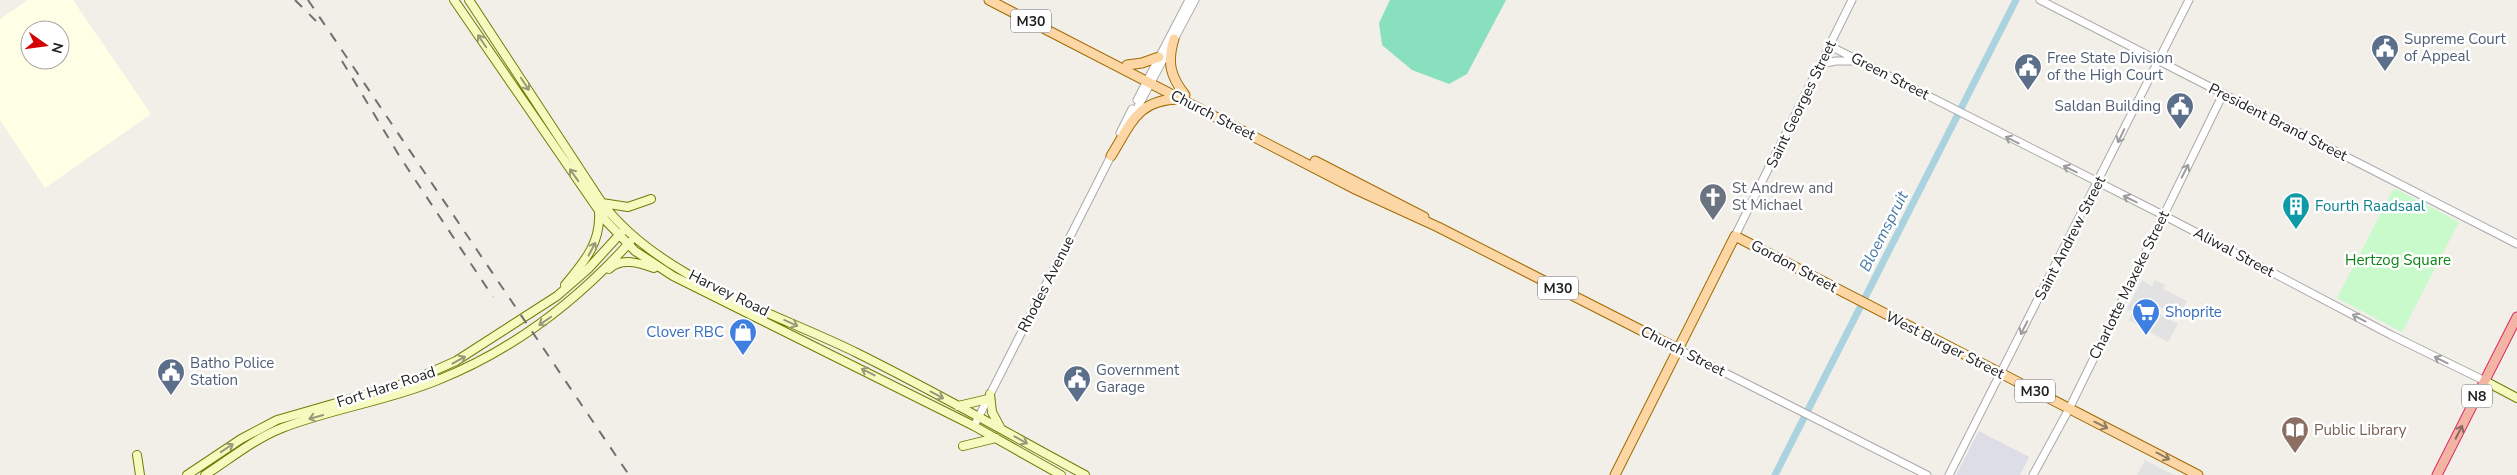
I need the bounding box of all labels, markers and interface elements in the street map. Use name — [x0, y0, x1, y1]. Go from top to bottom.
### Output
road number: M30 — [1011, 10, 1051, 32]
north arrow — [20, 20, 70, 70]
place label: Supreme Court of Appeal — [2404, 29, 2506, 66]
public building icon: Supreme Court of Appeal — [2370, 33, 2400, 72]
one-way arrow — [477, 34, 487, 48]
street label: Saint Georges Street — [1761, 36, 1841, 171]
text: N — [47, 41, 68, 55]
street label: Green Street — [1847, 48, 1933, 105]
place label: Free State Division of the High Court — [2047, 48, 2173, 85]
public building icon: Free State Division of the High Court — [2013, 52, 2043, 91]
one-way arrow — [520, 77, 530, 91]
street label: President Brand Street — [2205, 78, 2351, 166]
street label: Church Street — [1167, 85, 1259, 145]
public building icon: Saldan Building — [2165, 91, 2195, 130]
place label: Saldan Building — [2054, 96, 2161, 116]
one-way arrow — [2116, 128, 2125, 143]
one-way arrow — [2004, 135, 2019, 145]
one-way arrow — [2063, 164, 2078, 174]
one-way arrow — [2180, 164, 2190, 179]
one-way arrow — [569, 168, 579, 182]
street label: Saint Andrew Street — [2030, 172, 2110, 304]
place label: St Andrew and St Michael — [1732, 178, 1833, 215]
church icon: St Andrew and St Michael — [1698, 182, 1728, 221]
water label: Bloemspruit — [1854, 187, 1914, 275]
building icon: Fourth Raadsaal — [2281, 191, 2311, 230]
one-way arrow — [2123, 194, 2138, 203]
place label: Fourth Raadsaal — [2315, 196, 2426, 216]
street label: Charlotte Maxeke Street — [2084, 207, 2174, 363]
street label: Aliwal Street — [2190, 222, 2278, 282]
street label: Rhodes Avenue — [1013, 232, 1079, 336]
street label: Gordon Street — [1747, 235, 1841, 297]
one-way arrow — [587, 243, 597, 257]
park label: Hertzog Square — [2345, 250, 2451, 270]
street label: Harvey Road — [685, 265, 773, 321]
road number: M30 — [1538, 276, 1578, 300]
supermarket icon: Shoprite — [2131, 297, 2161, 336]
place label: Shoprite — [2165, 302, 2222, 322]
street label: West Burger Street — [1882, 306, 2008, 384]
one-way arrow — [2351, 313, 2366, 323]
one-way arrow — [538, 316, 552, 326]
shop icon: Clover RBC — [728, 317, 758, 356]
one-way arrow — [783, 318, 798, 328]
one-way arrow — [2019, 320, 2029, 335]
street label: Church Street — [1637, 321, 1729, 381]
place label: Clover RBC — [646, 322, 724, 342]
place label: Batho Police Station — [190, 353, 274, 390]
one-way arrow — [452, 354, 466, 364]
one-way arrow — [2434, 355, 2449, 364]
public building icon: Batho Police Station — [156, 357, 186, 396]
place label: Government Garage — [1096, 360, 1180, 397]
street label: Fort Hare Road — [334, 362, 438, 412]
public building icon: Government Garage — [1062, 364, 1092, 403]
one-way arrow — [861, 367, 876, 377]
road number: M30 — [2015, 380, 2055, 402]
road number: N8 — [2462, 384, 2492, 408]
one-way arrow — [929, 391, 944, 400]
one-way arrow — [308, 412, 324, 422]
library icon: Public Library — [2280, 415, 2310, 454]
place label: Public Library — [2314, 420, 2407, 440]
one-way arrow — [2093, 421, 2108, 430]
one-way arrow — [2454, 424, 2464, 439]
one-way arrow — [1014, 436, 1028, 446]
one-way arrow — [220, 443, 234, 453]
one-way arrow — [2156, 451, 2171, 461]

